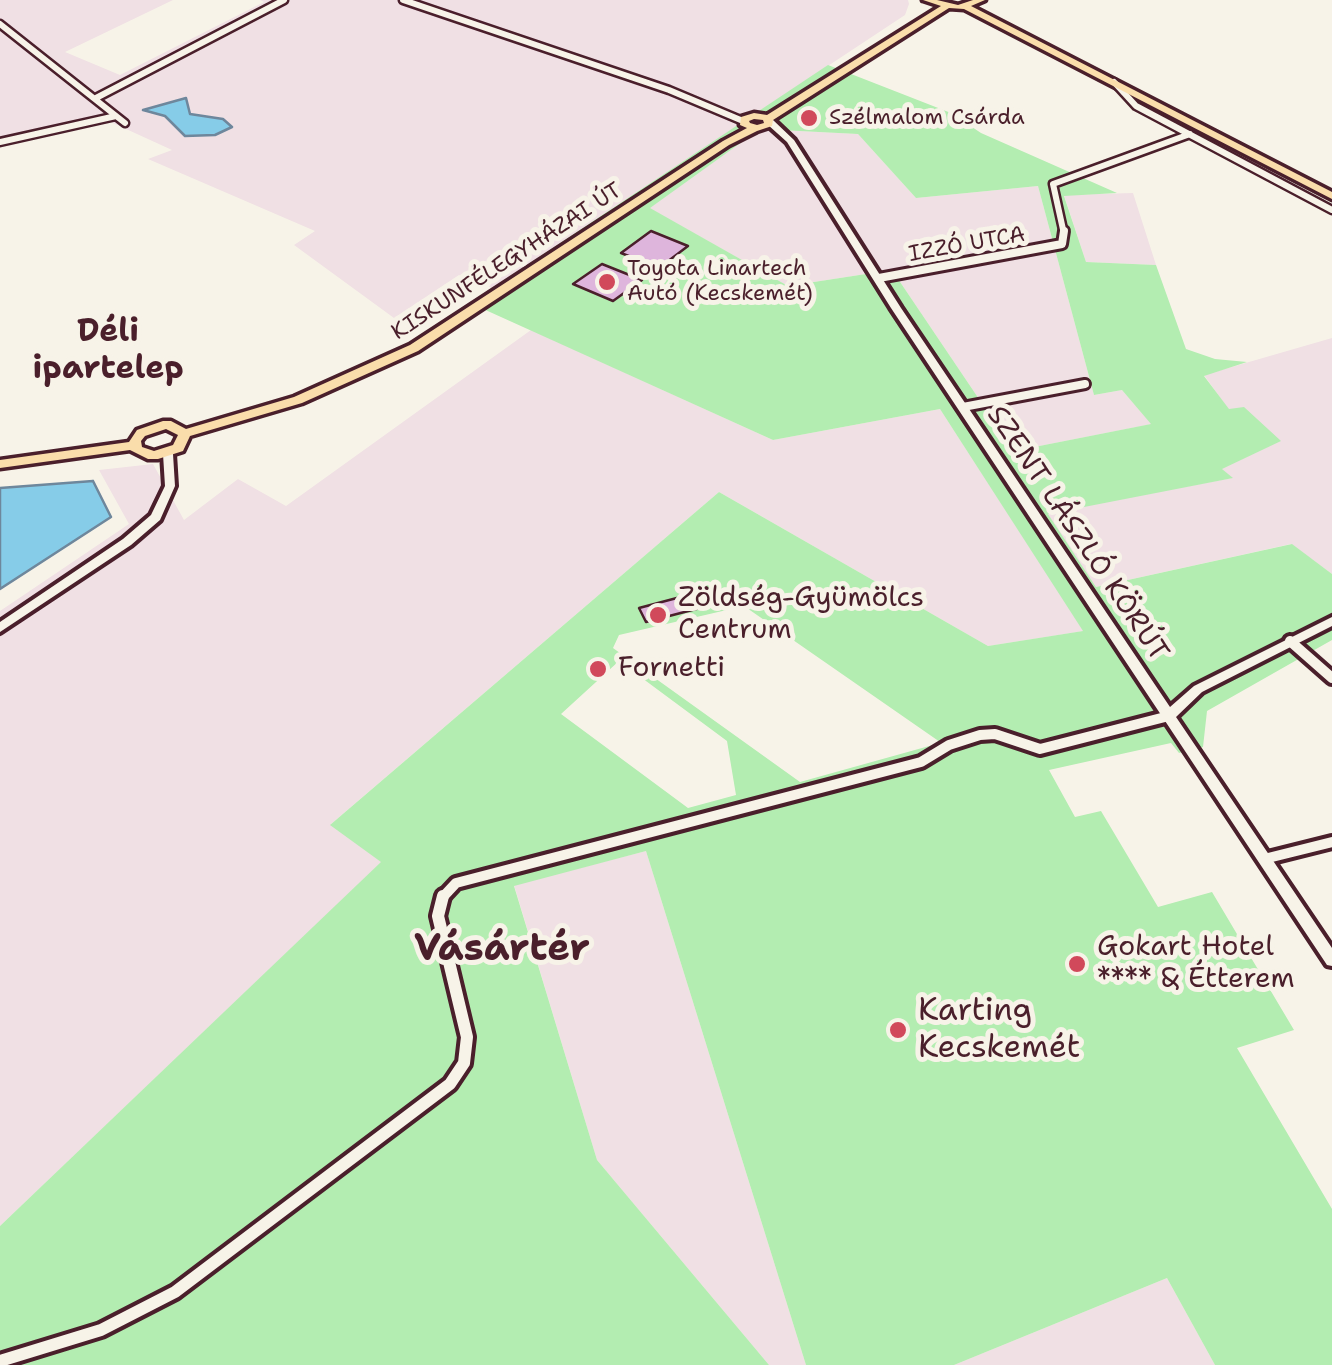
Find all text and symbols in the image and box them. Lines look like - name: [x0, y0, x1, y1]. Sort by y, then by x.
- place label: Szélmalom Csárda: [829, 105, 1025, 131]
- marker: Szélmalom Csárda: [798, 107, 820, 129]
- street label: KISKUNFÉLEGYHÁZAI ÚT: [387, 178, 627, 346]
- street label: IZZÓ UTCA: [907, 222, 1027, 268]
- place label: Toyota Linartech Autó (Kecskemét): [627, 256, 813, 308]
- marker: Toyota Linartech Autó (Kecskemét): [596, 271, 618, 293]
- district label: Déli ipartelep: [32, 314, 184, 389]
- street label: SZENT LÁSZLÓ KÖRÚT: [979, 400, 1175, 668]
- place label: Zöldség-Gyümölcs Centrum: [678, 582, 924, 648]
- marker: Zöldség-Gyümölcs Centrum: [647, 604, 669, 626]
- place label: Fornetti: [618, 652, 725, 686]
- marker: Fornetti: [587, 658, 609, 680]
- district label: Vásártér: [414, 927, 590, 973]
- place label: Gokart Hotel **** & Étterem: [1097, 931, 1295, 997]
- marker: Gokart Hotel **** & Étterem: [1066, 953, 1088, 975]
- place label: Karting Kecskemét: [918, 993, 1081, 1068]
- marker: Karting Kecskemét: [887, 1019, 909, 1041]

